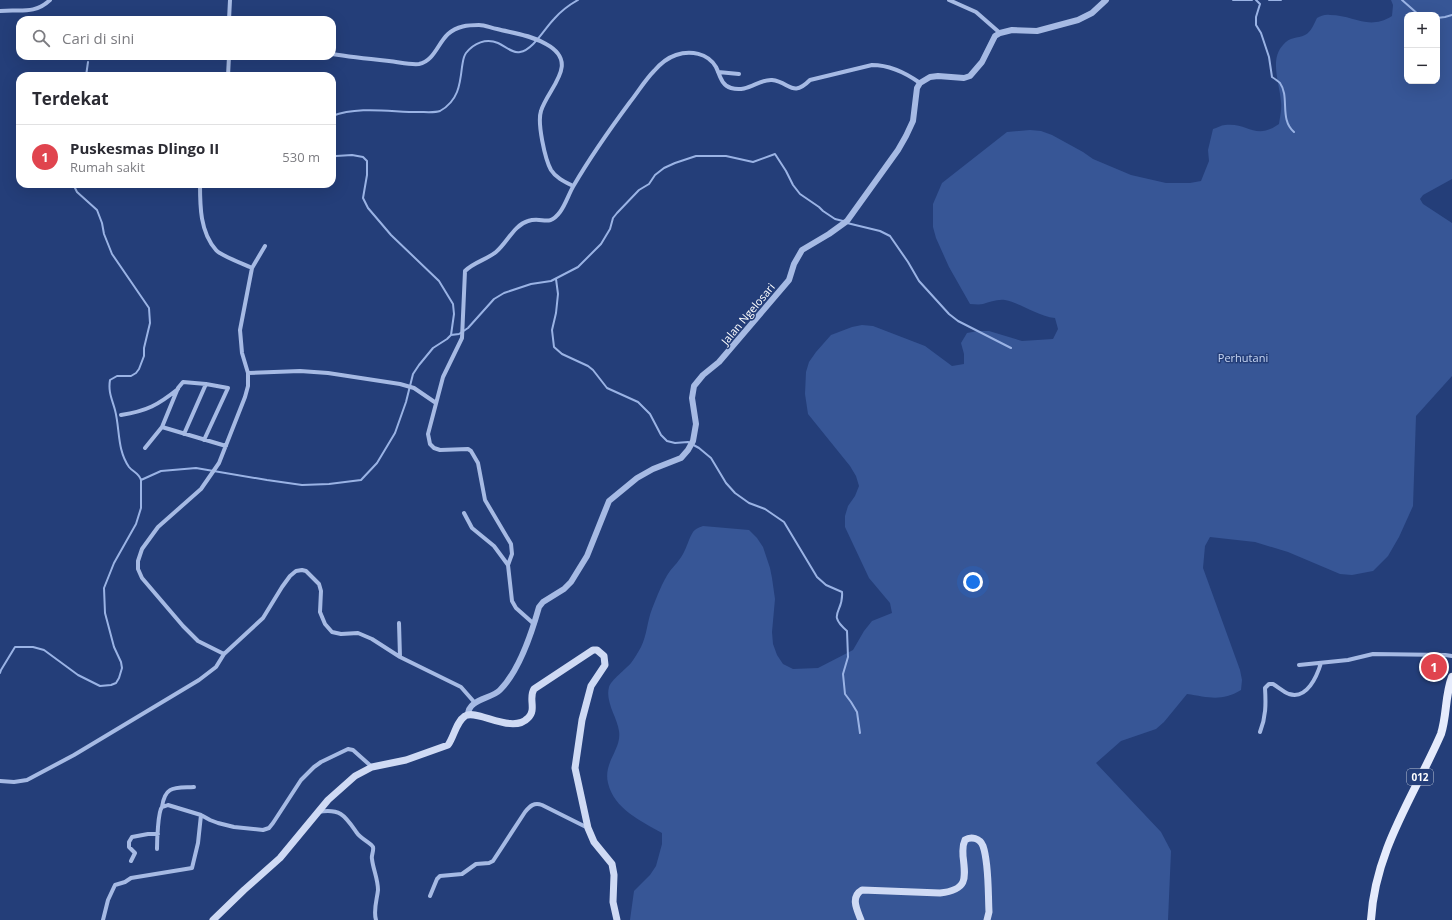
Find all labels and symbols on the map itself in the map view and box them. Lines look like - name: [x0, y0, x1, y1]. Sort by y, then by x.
- street label: Jalan Ngelosari: [717, 280, 778, 348]
- park label: Perhutani: [1218, 350, 1268, 365]
- your location: [963, 572, 983, 592]
- pin: 1: [1421, 652, 1447, 682]
- road number: 012: [1407, 769, 1433, 785]

